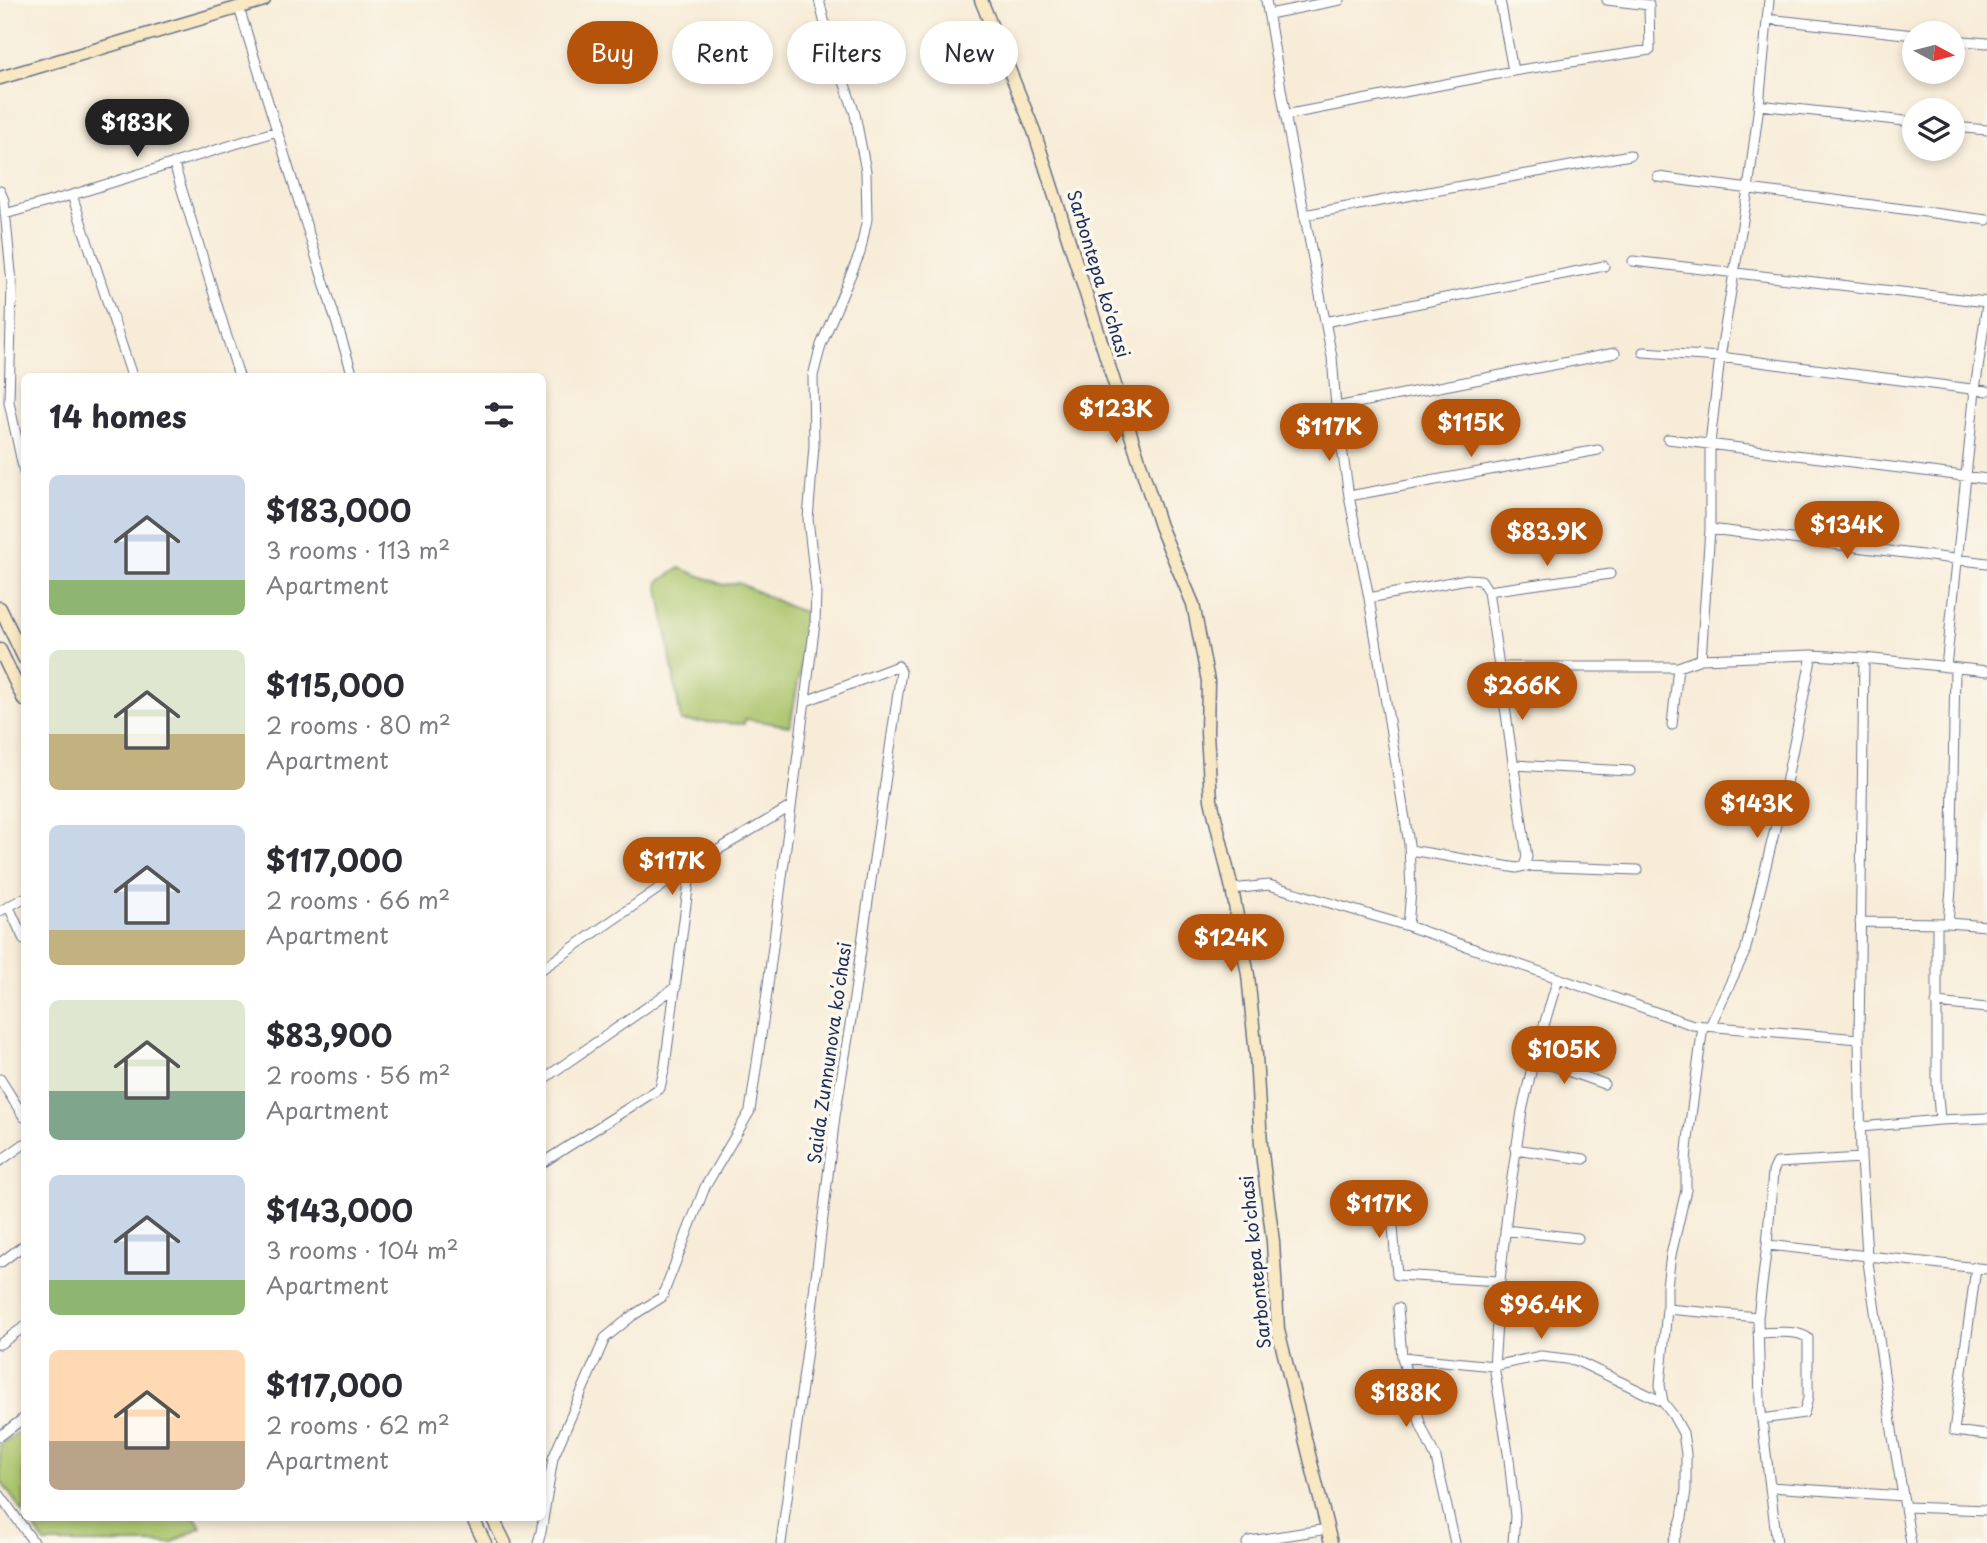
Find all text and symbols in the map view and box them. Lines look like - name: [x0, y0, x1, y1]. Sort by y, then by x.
- chip: Buy: [567, 21, 658, 84]
- chip: Rent: [672, 21, 773, 84]
- chip: Filters: [787, 21, 906, 84]
- chip: New: [920, 21, 1018, 84]
- north arrow: [1902, 21, 1965, 84]
- map controls: [1902, 21, 1965, 161]
- button: layers: [1902, 98, 1965, 161]
- pin: $183K: [88, 100, 186, 159]
- text: $183K: [101, 104, 173, 139]
- street label: Sarbontepa ko'chasi: [1061, 186, 1138, 361]
- pin: $123K: [1067, 386, 1165, 445]
- text: $123K: [1079, 390, 1153, 425]
- text: 14 homes: [49, 393, 187, 438]
- icon: filters: [480, 396, 518, 434]
- pin: $115K: [1422, 400, 1520, 459]
- pin: $117K: [1280, 404, 1378, 463]
- text: $115K: [1437, 404, 1505, 439]
- text: $117K: [1296, 408, 1362, 443]
- text: $183,000: [266, 487, 411, 532]
- pin: $134K: [1798, 502, 1896, 561]
- icon: home: [105, 503, 189, 587]
- text: $134K: [1810, 506, 1884, 541]
- pin: $83.9K: [1490, 508, 1604, 568]
- text: $83.9K: [1507, 513, 1587, 548]
- text: 3 rooms · 113 m²: [266, 532, 450, 567]
- text: Apartment: [266, 567, 389, 602]
- text: $115,000: [266, 662, 405, 707]
- pin: $266K: [1473, 662, 1571, 722]
- text: $266K: [1483, 667, 1561, 702]
- icon: home: [105, 678, 189, 762]
- text: 2 rooms · 80 m²: [266, 707, 451, 742]
- text: Apartment: [266, 742, 389, 777]
- pin: $143K: [1708, 780, 1806, 840]
- text: $143K: [1721, 785, 1793, 820]
- text: $117,000: [266, 837, 403, 882]
- pin: $117K: [623, 838, 721, 897]
- text: $117K: [639, 842, 705, 877]
- icon: home: [105, 853, 189, 937]
- text: 2 rooms · 66 m²: [266, 882, 450, 917]
- pin: $124K: [1182, 914, 1280, 974]
- text: Apartment: [266, 917, 389, 952]
- text: $124K: [1194, 919, 1268, 954]
- street label: Saida Zunnunova koʻchasi: [800, 940, 857, 1165]
- text: $83,900: [266, 1012, 392, 1057]
- pin: $105K: [1515, 1026, 1613, 1086]
- icon: home: [105, 1028, 189, 1112]
- text: $105K: [1527, 1031, 1601, 1066]
- text: 2 rooms · 56 m²: [266, 1057, 451, 1092]
- text: Apartment: [266, 1092, 389, 1127]
- street label: Sarbontepa ko'chasi: [1232, 1174, 1277, 1350]
- pin: $117K: [1330, 1180, 1428, 1240]
- text: $117K: [1346, 1185, 1412, 1220]
- text: $143,000: [266, 1187, 413, 1232]
- icon: home: [105, 1203, 189, 1287]
- text: 3 rooms · 104 m²: [266, 1232, 459, 1267]
- text: Apartment: [266, 1267, 389, 1302]
- pin: $96.4K: [1484, 1282, 1598, 1341]
- text: $96.4K: [1500, 1286, 1582, 1321]
- text: $117,000: [266, 1362, 403, 1407]
- pin: $188K: [1357, 1370, 1455, 1429]
- text: $188K: [1371, 1374, 1441, 1409]
- icon: home: [105, 1378, 189, 1462]
- text: 2 rooms · 62 m²: [266, 1407, 450, 1442]
- text: Apartment: [266, 1442, 389, 1477]

